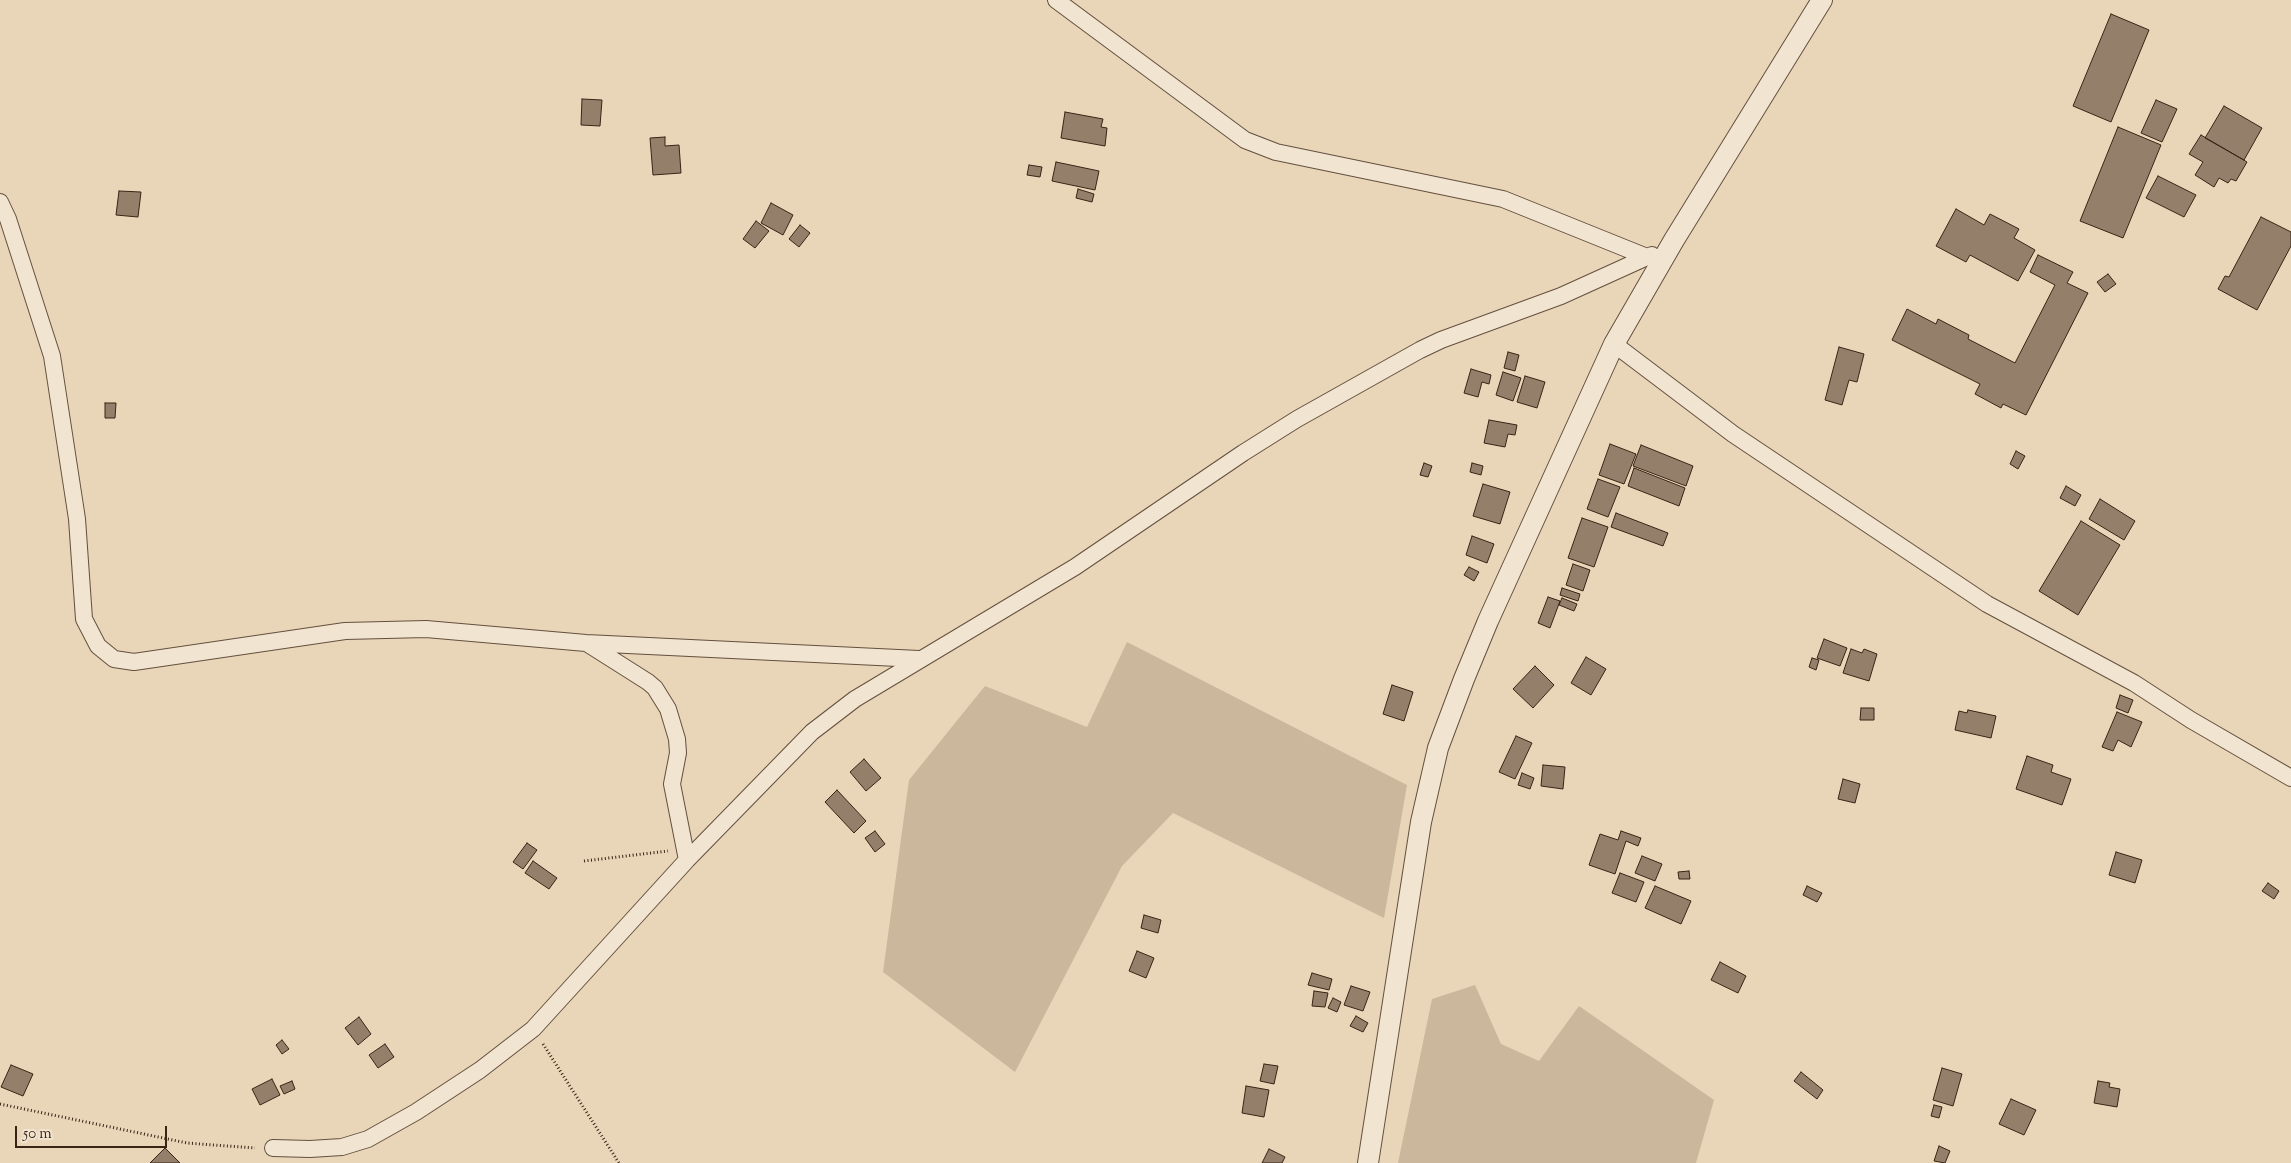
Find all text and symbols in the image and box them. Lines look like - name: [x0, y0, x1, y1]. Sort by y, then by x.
- scale bar: [18, 1116, 170, 1148]
- text: 50 m: [23, 1124, 52, 1145]

